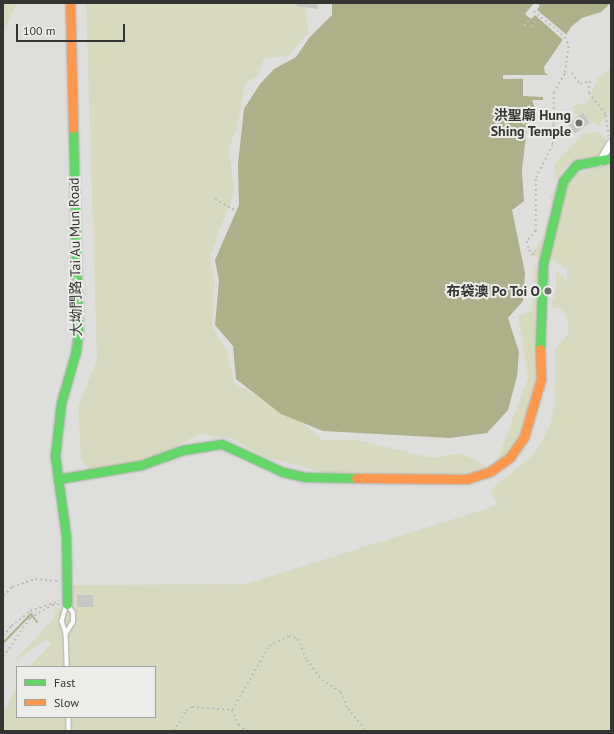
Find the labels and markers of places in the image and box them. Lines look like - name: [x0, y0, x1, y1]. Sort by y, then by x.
- place label: 洪聖廟 Hung Shing Temple: [490, 107, 571, 140]
- marker: 洪聖廟 Hung Shing Temple: [574, 118, 584, 128]
- place label: 布袋澳 Po Toi O: [446, 283, 540, 299]
- marker: 布袋澳 Po Toi O: [543, 286, 553, 296]

